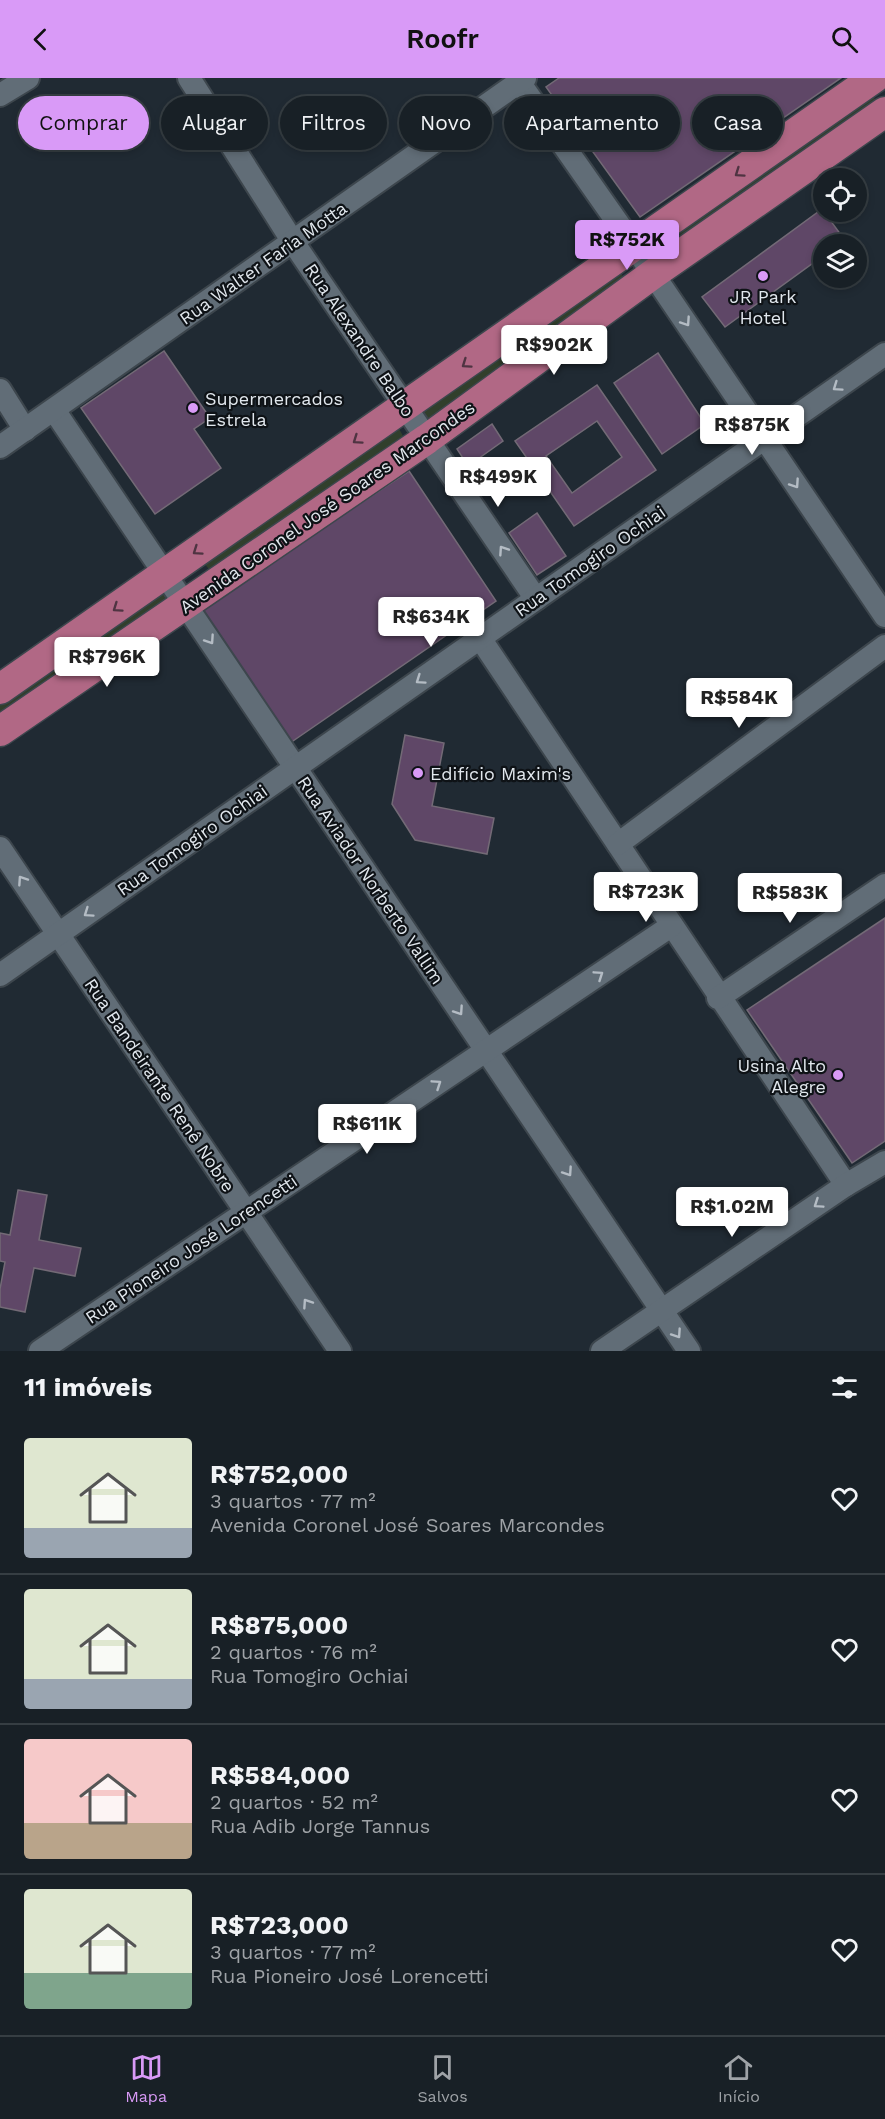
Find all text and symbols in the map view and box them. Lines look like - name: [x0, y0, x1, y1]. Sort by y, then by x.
- icon: back: [24, 23, 57, 56]
- text: Roofr: [406, 23, 479, 55]
- icon: search: [828, 23, 861, 56]
- chip: Comprar: [18, 96, 149, 150]
- chip: Alugar: [161, 96, 268, 150]
- chip: Filtros: [280, 96, 387, 150]
- chip: Novo: [399, 96, 492, 150]
- chip: Apartamento: [504, 96, 680, 150]
- chip: Casa: [692, 96, 783, 150]
- one-way arrow: [734, 166, 745, 177]
- map controls: [813, 168, 867, 288]
- button: locate: [813, 168, 867, 222]
- street label: Rua Walter Faria Motta: [175, 197, 351, 329]
- pin: R$752K: [578, 220, 676, 271]
- text: R$752K: [589, 227, 665, 251]
- button: layers: [813, 234, 867, 288]
- street label: Rua Alexandre Balbo: [301, 259, 419, 421]
- marker: JR Park Hotel: [756, 269, 770, 283]
- place label: JR Park Hotel: [729, 286, 797, 328]
- one-way arrow: [679, 316, 690, 327]
- pin: R$902K: [505, 325, 603, 376]
- text: R$902K: [515, 332, 593, 356]
- one-way arrow: [462, 357, 473, 368]
- one-way arrow: [833, 380, 844, 391]
- place label: Supermercados Estrela: [205, 388, 343, 430]
- street label: Avenida Coronel José Soares Marcondes: [175, 396, 479, 618]
- marker: Supermercados Estrela: [186, 401, 200, 415]
- pin: R$875K: [703, 405, 801, 456]
- text: R$875K: [714, 412, 790, 436]
- one-way arrow: [352, 433, 363, 444]
- pin: R$499K: [449, 457, 547, 508]
- text: R$499K: [459, 464, 537, 488]
- one-way arrow: [788, 477, 799, 488]
- street label: Rua Tomogiro Ochiai: [511, 501, 669, 621]
- one-way arrow: [193, 544, 204, 555]
- one-way arrow: [499, 546, 510, 557]
- pin: R$634K: [382, 597, 480, 648]
- one-way arrow: [112, 601, 123, 612]
- text: R$634K: [392, 604, 470, 628]
- one-way arrow: [203, 633, 214, 644]
- pin: R$796K: [58, 637, 156, 688]
- text: R$796K: [68, 644, 146, 668]
- one-way arrow: [415, 673, 426, 684]
- pin: R$584K: [690, 678, 788, 729]
- text: R$584K: [700, 685, 778, 709]
- place label: Edifício Maxim's: [430, 763, 571, 784]
- marker: Edifício Maxim's: [411, 766, 425, 780]
- street label: Rua Aviador Norberto Vallim: [293, 772, 449, 988]
- street label: Rua Tomogiro Ochiai: [113, 780, 271, 900]
- pin: R$723K: [597, 872, 695, 923]
- pin: R$583K: [741, 873, 839, 924]
- one-way arrow: [18, 875, 29, 886]
- text: R$723K: [608, 879, 684, 903]
- text: R$583K: [752, 880, 828, 904]
- one-way arrow: [84, 906, 95, 917]
- one-way arrow: [592, 971, 603, 982]
- street label: Rua Bandeirante Renê Nobre: [81, 974, 239, 1196]
- one-way arrow: [452, 1004, 463, 1015]
- place label: Usina Alto Alegre: [737, 1055, 826, 1097]
- marker: Usina Alto Alegre: [831, 1068, 845, 1082]
- one-way arrow: [430, 1080, 441, 1091]
- pin: R$611K: [318, 1104, 416, 1155]
- text: R$611K: [332, 1111, 402, 1135]
- one-way arrow: [561, 1166, 572, 1177]
- street label: Rua Pioneiro José Lorencetti: [81, 1170, 301, 1328]
- pin: R$1.02M: [677, 1187, 787, 1238]
- text: R$1.02M: [690, 1194, 774, 1218]
- one-way arrow: [813, 1197, 824, 1208]
- one-way arrow: [303, 1298, 314, 1309]
- one-way arrow: [670, 1327, 681, 1338]
- icon: filters: [828, 1371, 861, 1404]
- text: 11 imóveis: [24, 1372, 152, 1402]
- text: R$752,000: [210, 1459, 348, 1489]
- icon: home: [72, 1462, 144, 1534]
- icon: heart: [828, 1482, 861, 1515]
- text: 3 quartos · 77 m²: [210, 1489, 376, 1513]
- text: Avenida Coronel José Soares Marcondes: [210, 1513, 605, 1537]
- text: R$875,000: [210, 1610, 348, 1640]
- icon: home: [72, 1613, 144, 1685]
- icon: heart: [828, 1633, 861, 1666]
- text: 2 quartos · 76 m²: [210, 1640, 377, 1664]
- text: Rua Tomogiro Ochiai: [210, 1664, 409, 1688]
- text: R$584,000: [210, 1760, 350, 1790]
- icon: home: [72, 1763, 144, 1835]
- icon: heart: [828, 1783, 861, 1816]
- text: 2 quartos · 52 m²: [210, 1790, 378, 1814]
- text: Rua Adib Jorge Tannus: [210, 1814, 430, 1838]
- text: R$723,000: [210, 1910, 349, 1940]
- icon: home: [72, 1913, 144, 1985]
- icon: heart: [828, 1933, 861, 1966]
- text: 3 quartos · 77 m²: [210, 1940, 376, 1964]
- text: Rua Pioneiro José Lorencetti: [210, 1964, 489, 1988]
- tab: Mapa: [125, 2051, 167, 2106]
- tab: Salvos: [417, 2051, 468, 2106]
- tab: Início: [718, 2051, 760, 2106]

